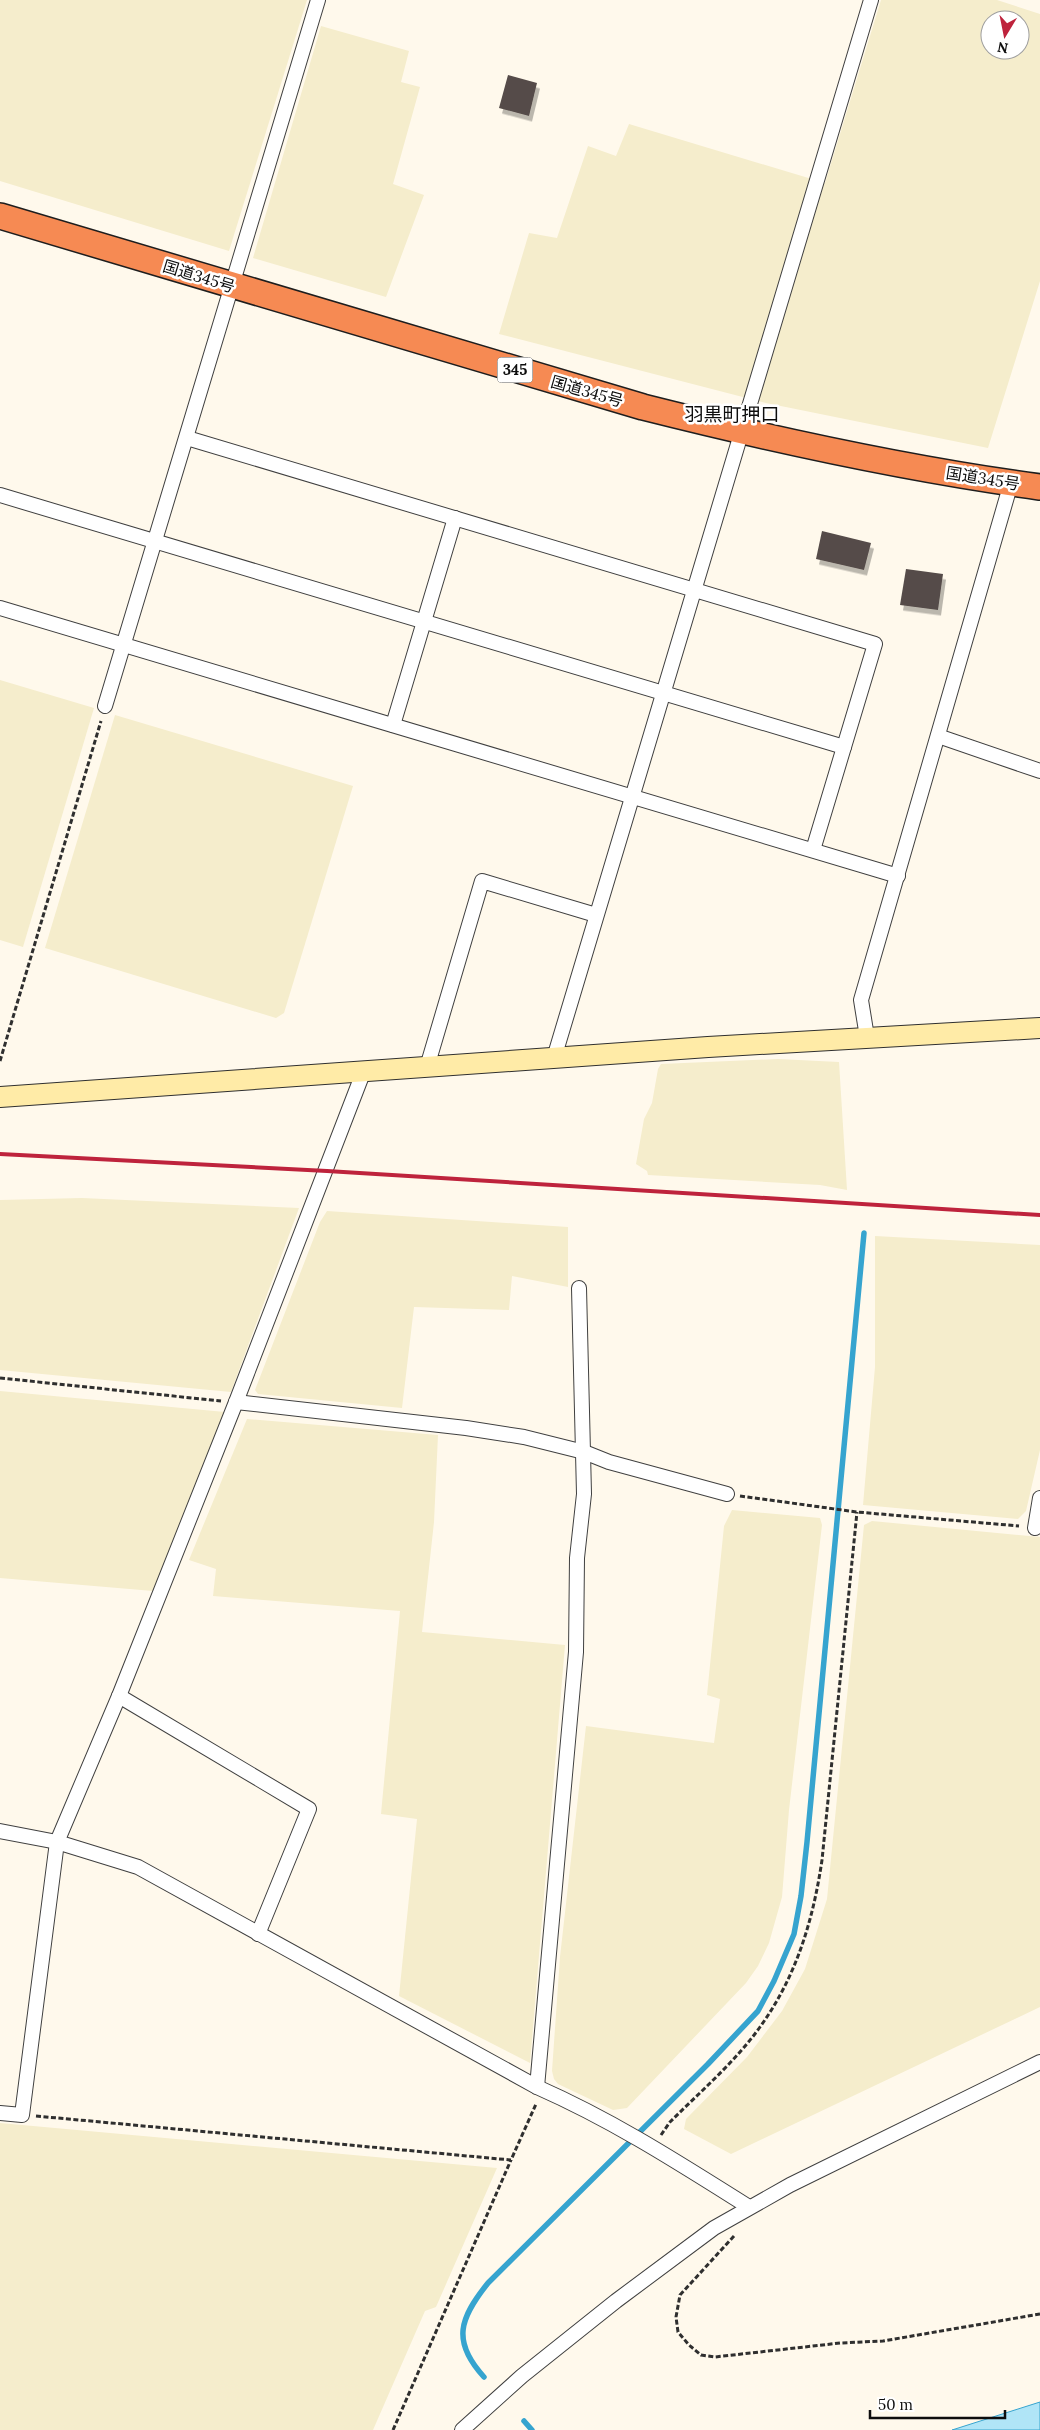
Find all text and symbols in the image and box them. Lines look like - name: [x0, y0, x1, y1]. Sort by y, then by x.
- north arrow: [980, 10, 1030, 60]
- text: N: [996, 38, 1010, 58]
- street label: 国道345号: [161, 256, 237, 296]
- road number: 345: [498, 358, 532, 382]
- street label: 国道345号: [549, 371, 625, 411]
- district label: 羽黒町押口: [684, 402, 780, 426]
- street label: 国道345号: [945, 462, 1021, 494]
- scale bar: [870, 2388, 1005, 2420]
- text: 50 m: [878, 2395, 913, 2414]

